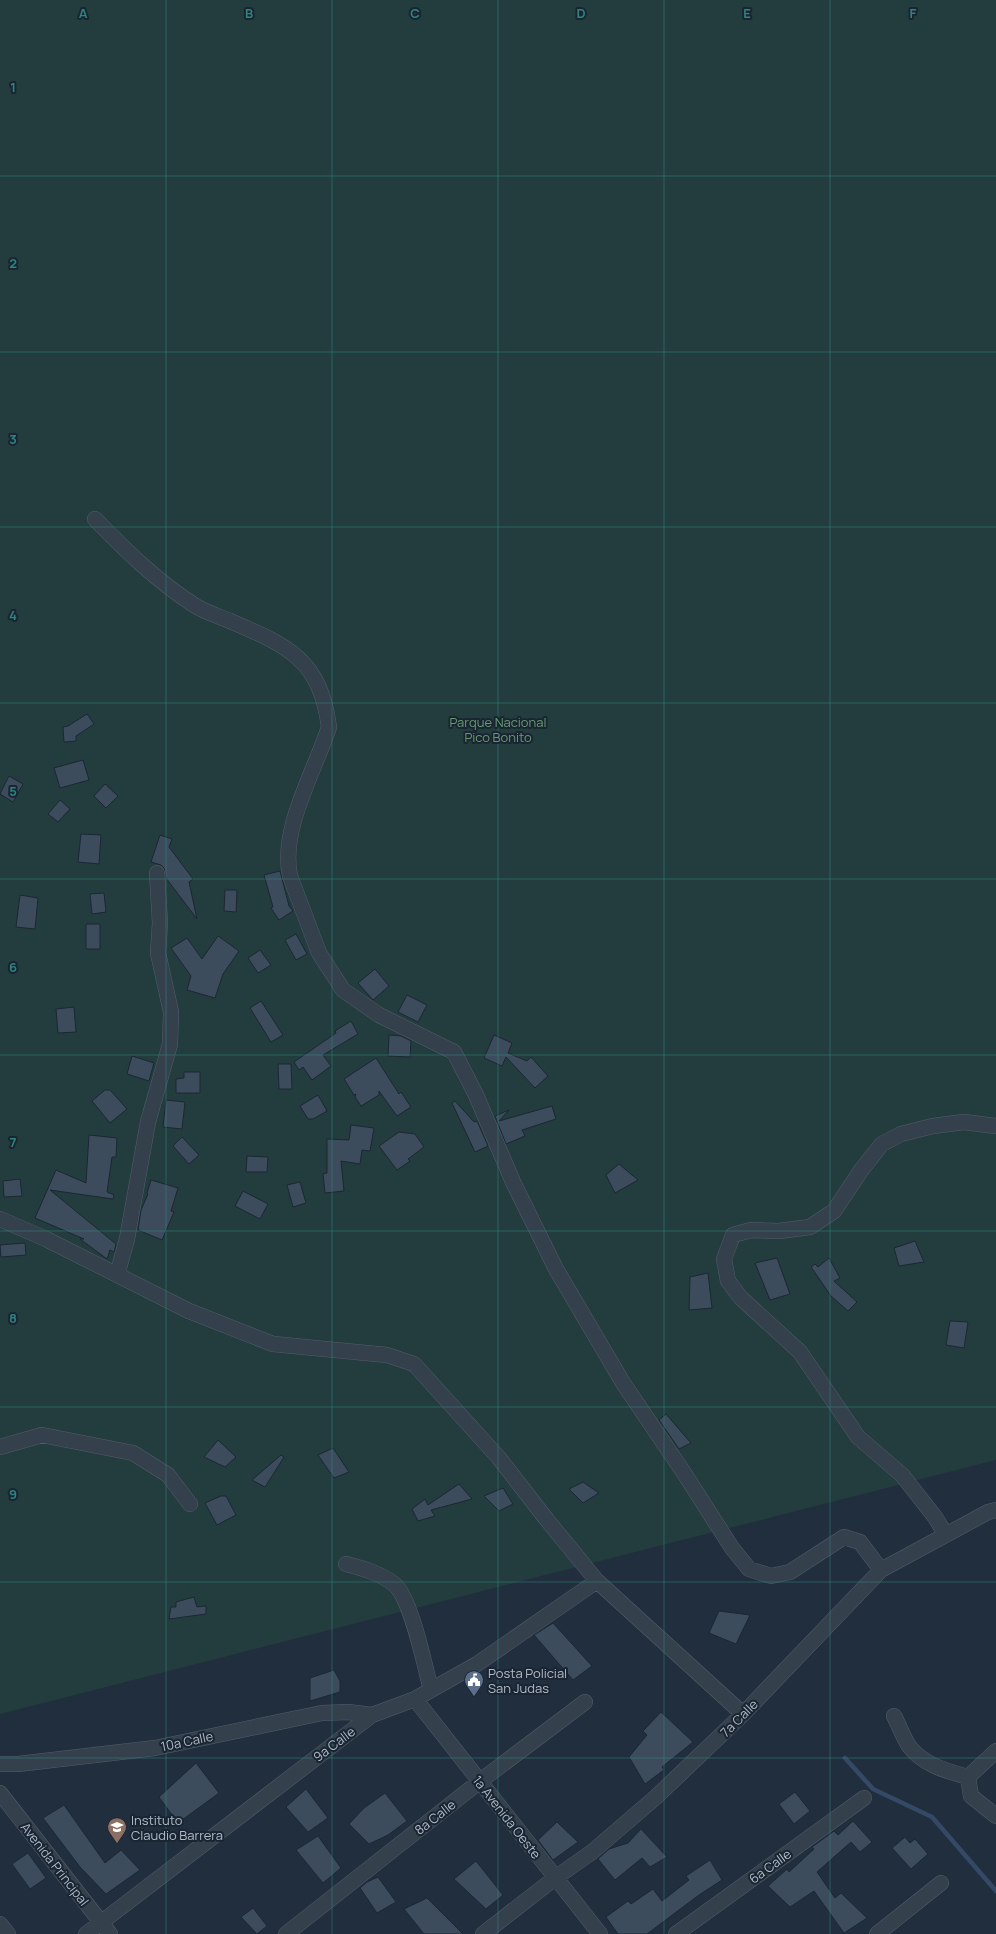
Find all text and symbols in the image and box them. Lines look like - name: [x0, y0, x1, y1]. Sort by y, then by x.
- text: A: [79, 4, 88, 22]
- text: B: [245, 4, 253, 22]
- text: C: [410, 4, 420, 22]
- text: D: [576, 4, 586, 22]
- text: E: [743, 4, 751, 22]
- text: F: [910, 4, 917, 22]
- text: 1: [10, 78, 16, 96]
- text: 2: [9, 254, 17, 272]
- text: 3: [9, 430, 17, 448]
- text: 4: [9, 606, 17, 624]
- park label: Parque Nacional Pico Bonito: [450, 713, 546, 746]
- text: 5: [9, 782, 17, 800]
- text: 6: [9, 958, 17, 976]
- text: 7: [10, 1133, 17, 1151]
- text: 8: [9, 1309, 17, 1327]
- text: 9: [9, 1485, 17, 1503]
- place label: Posta Policial San Judas: [488, 1664, 567, 1697]
- public building icon: Posta Policial San Judas: [463, 1669, 485, 1697]
- street label: 7a Calle: [716, 1695, 762, 1741]
- street label: 9a Calle: [309, 1722, 359, 1766]
- street label: 10a Calle: [159, 1727, 215, 1755]
- street label: 1a Avenida Oeste: [469, 1772, 545, 1863]
- street label: 8a Calle: [411, 1795, 460, 1839]
- place label: Instituto Claudio Barrera: [131, 1811, 223, 1844]
- school or university icon: Instituto Claudio Barrera: [106, 1816, 128, 1844]
- street label: Avenida Principal: [17, 1819, 93, 1909]
- street label: 6a Calle: [745, 1844, 795, 1887]

